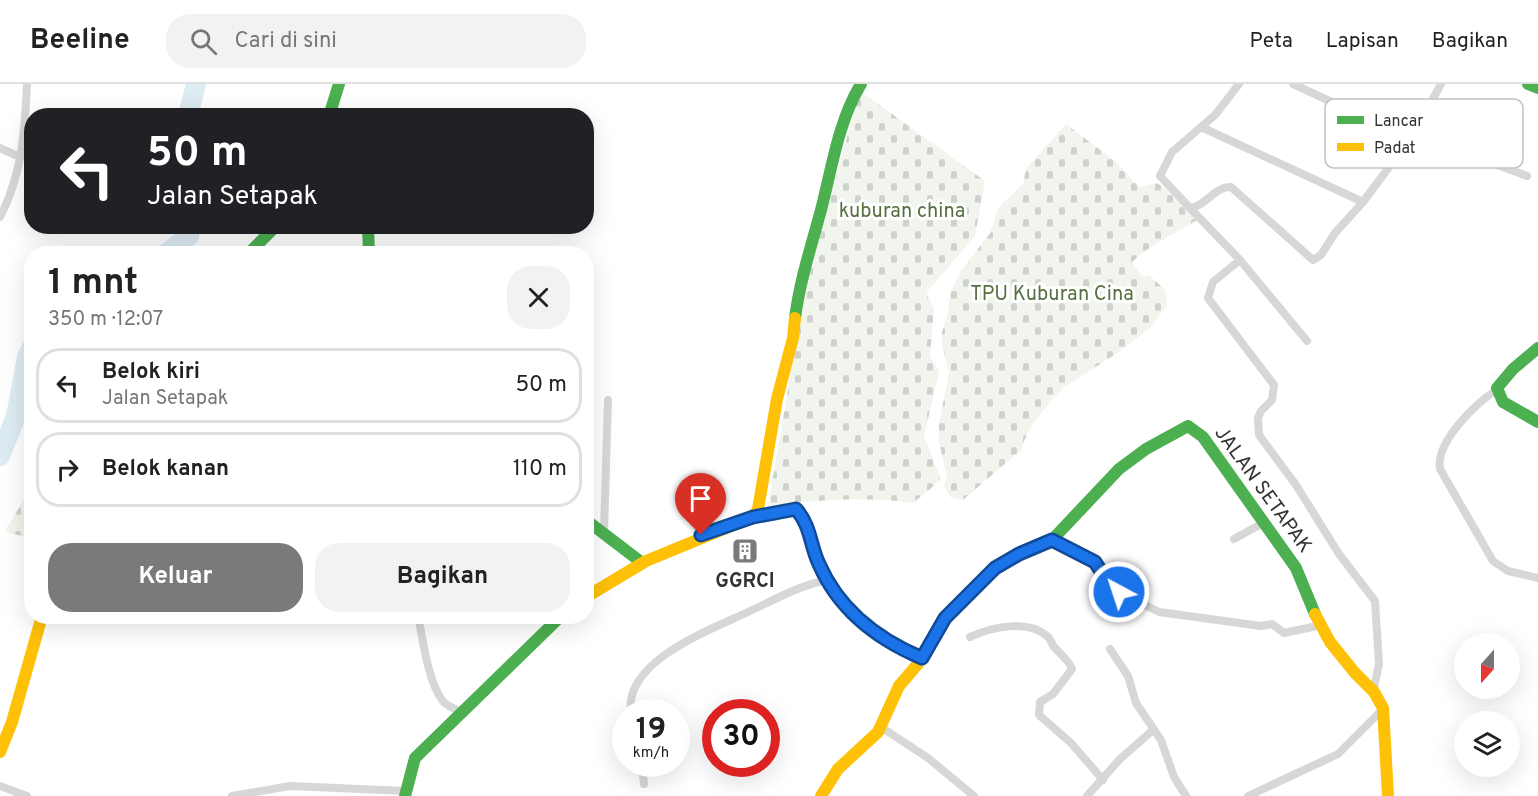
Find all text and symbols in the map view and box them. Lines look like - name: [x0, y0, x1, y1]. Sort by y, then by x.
- search box: [166, 14, 586, 68]
- text: Beeline: [30, 23, 130, 59]
- icon: search: [187, 25, 220, 58]
- text: Cari di sini: [235, 28, 337, 55]
- text: Peta: [1250, 28, 1293, 55]
- text: Lapisan: [1326, 28, 1399, 55]
- text: Bagikan: [1432, 28, 1508, 55]
- legend: [1325, 99, 1523, 168]
- text: Lancar: [1374, 112, 1424, 132]
- text: 50 m: [147, 128, 248, 181]
- icon: left: [48, 132, 126, 210]
- text: Padat: [1374, 139, 1416, 159]
- text: Jalan Setapak: [147, 180, 318, 214]
- park label: kuburan china: [839, 199, 965, 225]
- text: 1 mnt: [48, 261, 138, 307]
- button: close: [507, 266, 570, 329]
- park label: TPU Kuburan Cina: [970, 282, 1134, 308]
- text: 350 m · 12:07: [48, 307, 163, 333]
- text: Belok kiri: [102, 359, 200, 386]
- icon: left: [51, 369, 84, 402]
- text: 50 m: [515, 372, 567, 399]
- text: Jalan Setapak: [102, 386, 228, 412]
- street label: JALAN SETAPAK: [1208, 422, 1317, 559]
- icon: right: [51, 453, 84, 486]
- text: Belok kanan: [102, 456, 229, 483]
- text: 110 m: [513, 456, 567, 483]
- pin: [675, 473, 726, 535]
- icon: arrive: [684, 482, 717, 515]
- building icon: GGRCI: [730, 536, 760, 566]
- button: Keluar: [48, 543, 303, 612]
- button: Bagikan: [315, 543, 570, 612]
- position arrow: [1087, 560, 1151, 624]
- place label: GGRCI: [715, 569, 775, 595]
- north arrow: [1454, 633, 1520, 699]
- map controls: [1454, 633, 1520, 777]
- speed limit sign: 30: [702, 699, 780, 777]
- button: layers: [1454, 711, 1520, 777]
- text: 19: [636, 712, 666, 749]
- text: km/h: [633, 744, 669, 763]

